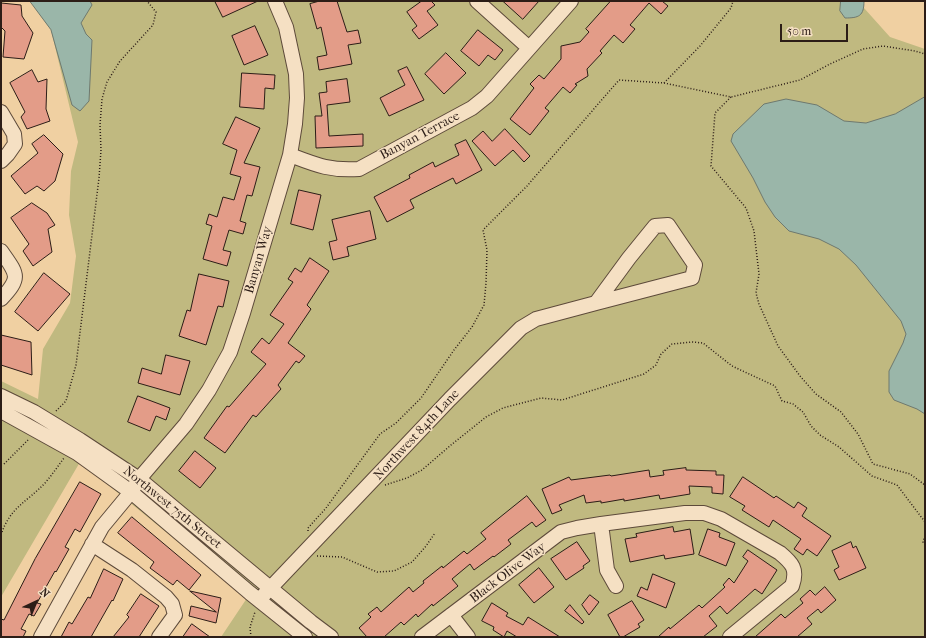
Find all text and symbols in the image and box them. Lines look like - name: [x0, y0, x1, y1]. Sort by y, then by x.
- scale bar: [782, 16, 850, 42]
- text: 50 m: [787, 24, 811, 38]
- street label: Banyan Terrace: [377, 108, 463, 164]
- street label: Banyan Way: [242, 225, 276, 295]
- street label: Northwest 84th Lane: [371, 386, 463, 484]
- street label: Northwest 75th Street: [120, 463, 224, 553]
- street label: Black Olive Way: [467, 539, 549, 607]
- north arrow: [16, 582, 56, 622]
- text: N: [37, 585, 52, 601]

